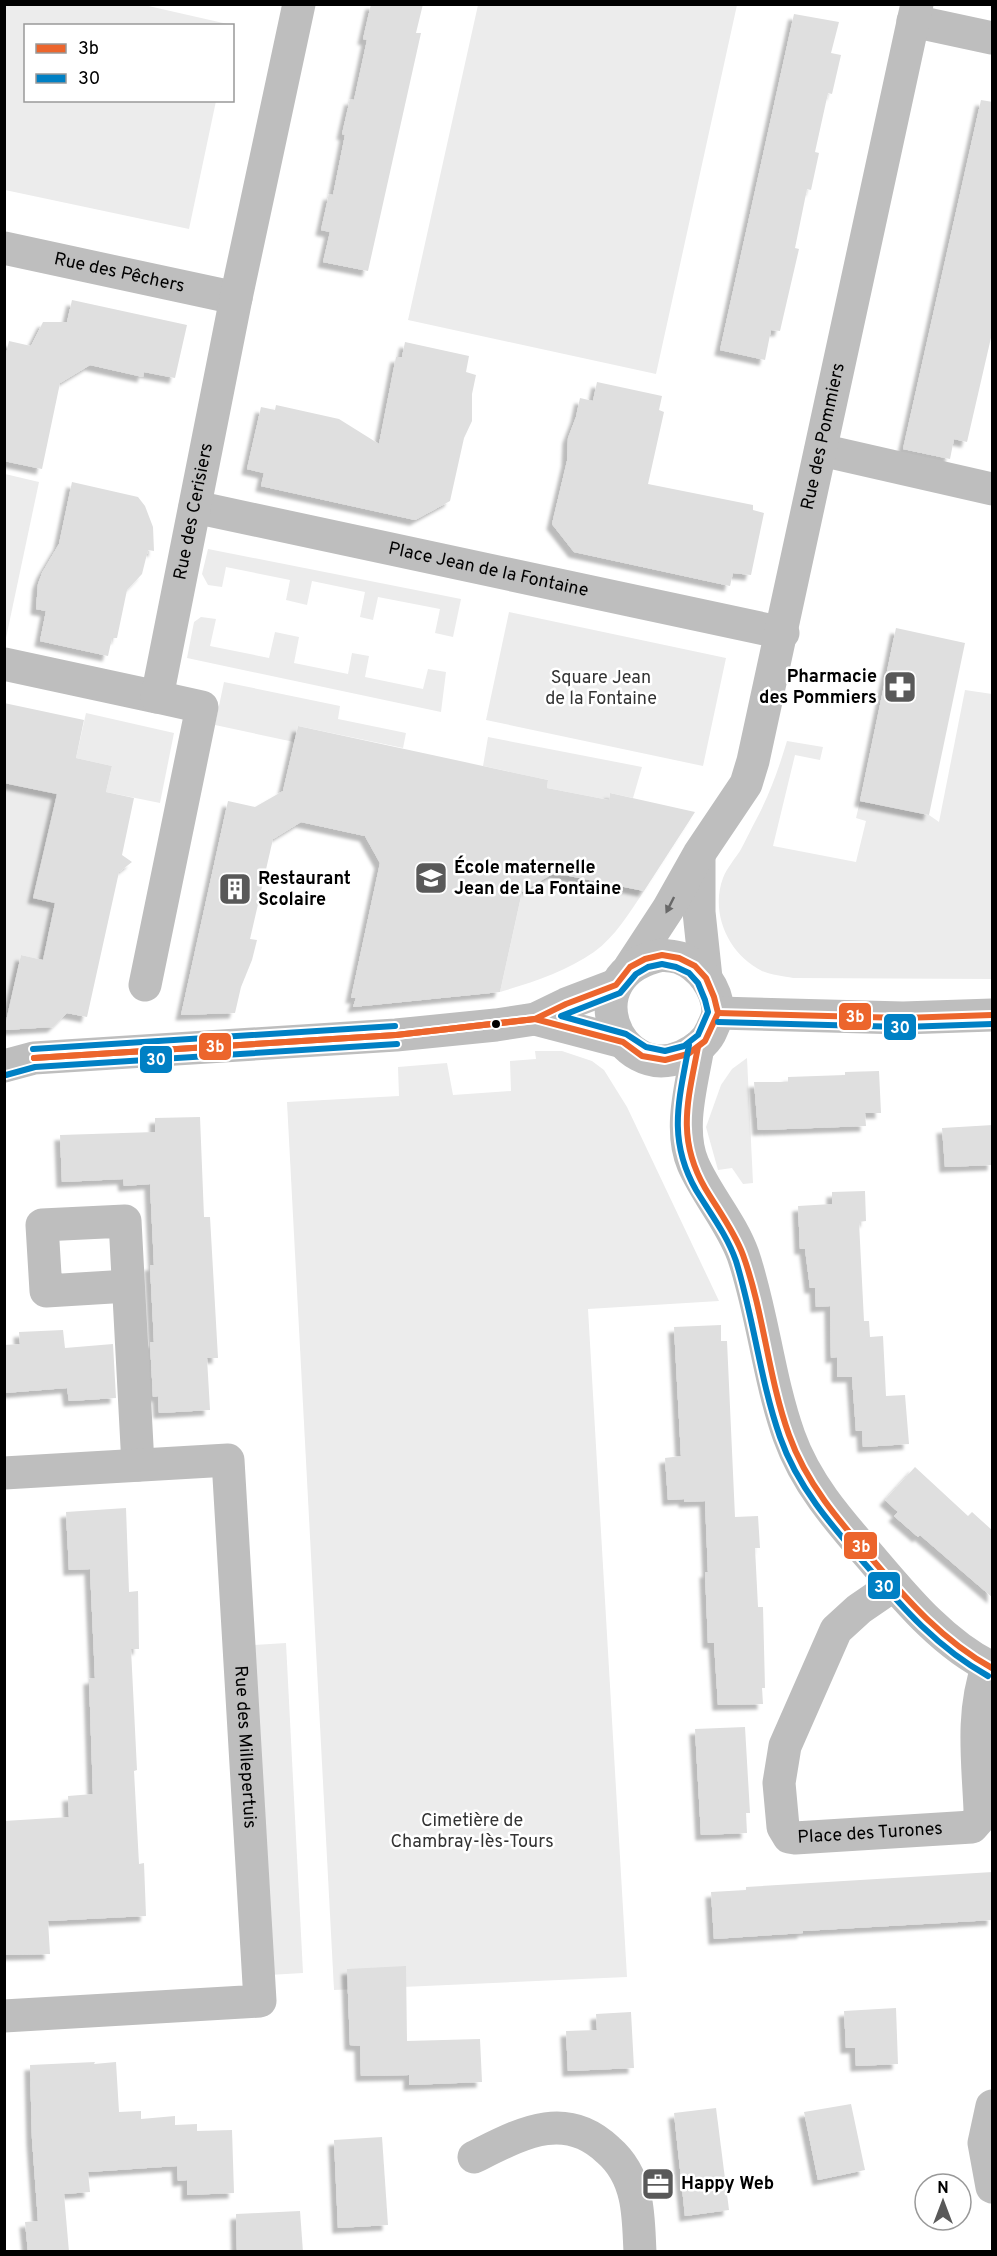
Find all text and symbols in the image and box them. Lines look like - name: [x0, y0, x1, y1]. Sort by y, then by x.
- legend: [24, 24, 234, 102]
- text: 3b: [78, 38, 99, 61]
- text: 30: [78, 68, 100, 91]
- street label: Rue des Pêchers: [52, 248, 187, 298]
- street label: Rue des Pommiers: [796, 361, 850, 512]
- street label: Rue des Cerisiers: [169, 441, 219, 582]
- street label: Place Jean de la Fontaine: [386, 537, 591, 602]
- place label: Pharmacie des Pommiers: [759, 666, 877, 710]
- park label: Square Jean de la Fontaine: [545, 667, 657, 711]
- pharmacy icon: Pharmacie des Pommiers: [882, 669, 918, 705]
- place label: École maternelle Jean de La Fontaine: [454, 855, 621, 901]
- school or university icon: École maternelle Jean de La Fontaine: [413, 860, 449, 896]
- place label: Restaurant Scolaire: [258, 868, 351, 912]
- building icon: Restaurant Scolaire: [217, 871, 253, 907]
- one-way arrow: [665, 896, 675, 913]
- line badge: 3b: [838, 1002, 872, 1031]
- text: 3b: [846, 1008, 864, 1028]
- line badge: 30: [883, 1013, 917, 1041]
- unlabelled marker: [490, 1018, 502, 1030]
- text: 30: [890, 1019, 910, 1039]
- line badge: 3b: [198, 1032, 232, 1061]
- text: 3b: [206, 1038, 224, 1058]
- line badge: 30: [139, 1045, 173, 1074]
- text: 30: [146, 1051, 166, 1071]
- line badge: 3b: [843, 1531, 878, 1560]
- text: 3b: [852, 1538, 870, 1558]
- line badge: 30: [867, 1571, 901, 1600]
- text: 30: [874, 1578, 894, 1598]
- street label: Rue des Millepertuis: [229, 1665, 261, 1829]
- park label: Cimetière de Chambray-lès-Tours: [390, 1810, 554, 1854]
- street label: Place des Turones: [797, 1817, 943, 1849]
- office icon: Happy Web: [640, 2166, 676, 2202]
- north arrow: [913, 2172, 973, 2232]
- place label: Happy Web: [681, 2173, 774, 2196]
- text: N: [937, 2179, 949, 2199]

